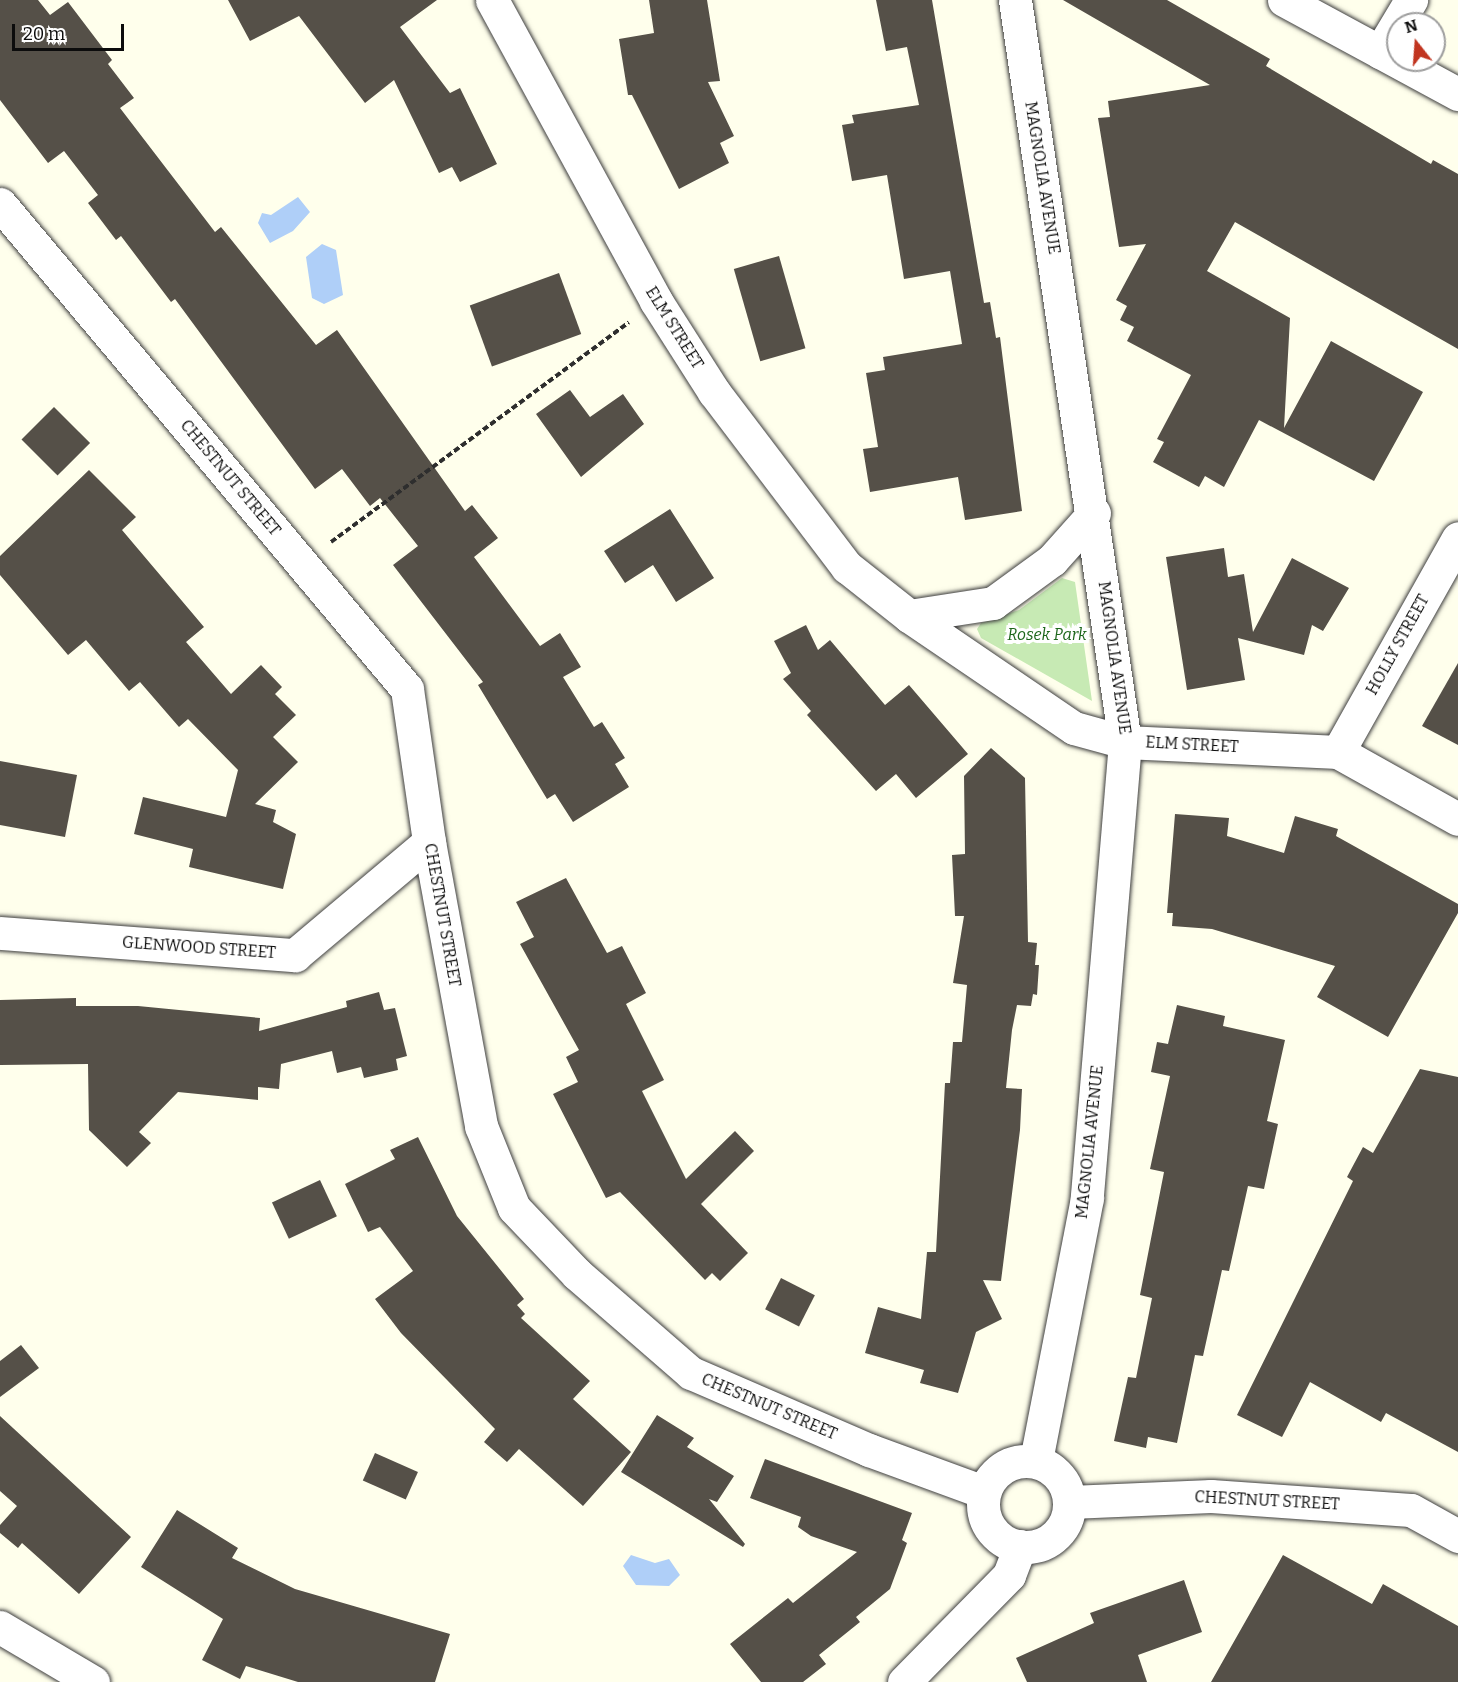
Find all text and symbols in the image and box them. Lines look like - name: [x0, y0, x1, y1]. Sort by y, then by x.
- scale bar: [15, 12, 128, 50]
- north arrow: [1386, 12, 1446, 72]
- text: N: [1402, 15, 1420, 37]
- text: 20 m: [23, 23, 65, 45]
- street label: MAGNOLIA AVENUE: [1020, 100, 1064, 256]
- street label: ELM STREET: [641, 283, 707, 373]
- street label: CHESTNUT STREET: [176, 416, 284, 540]
- street label: MAGNOLIA AVENUE: [1094, 580, 1134, 736]
- street label: HOLLY STREET: [1363, 592, 1433, 698]
- park label: Rosek Park: [1007, 625, 1087, 645]
- street label: ELM STREET: [1145, 733, 1239, 757]
- street label: CHESTNUT STREET: [420, 842, 464, 988]
- street label: GLENWOOD STREET: [121, 933, 277, 963]
- street label: MAGNOLIA AVENUE: [1072, 1064, 1108, 1220]
- street label: CHESTNUT STREET: [698, 1370, 840, 1444]
- street label: CHESTNUT STREET: [1194, 1488, 1340, 1514]

